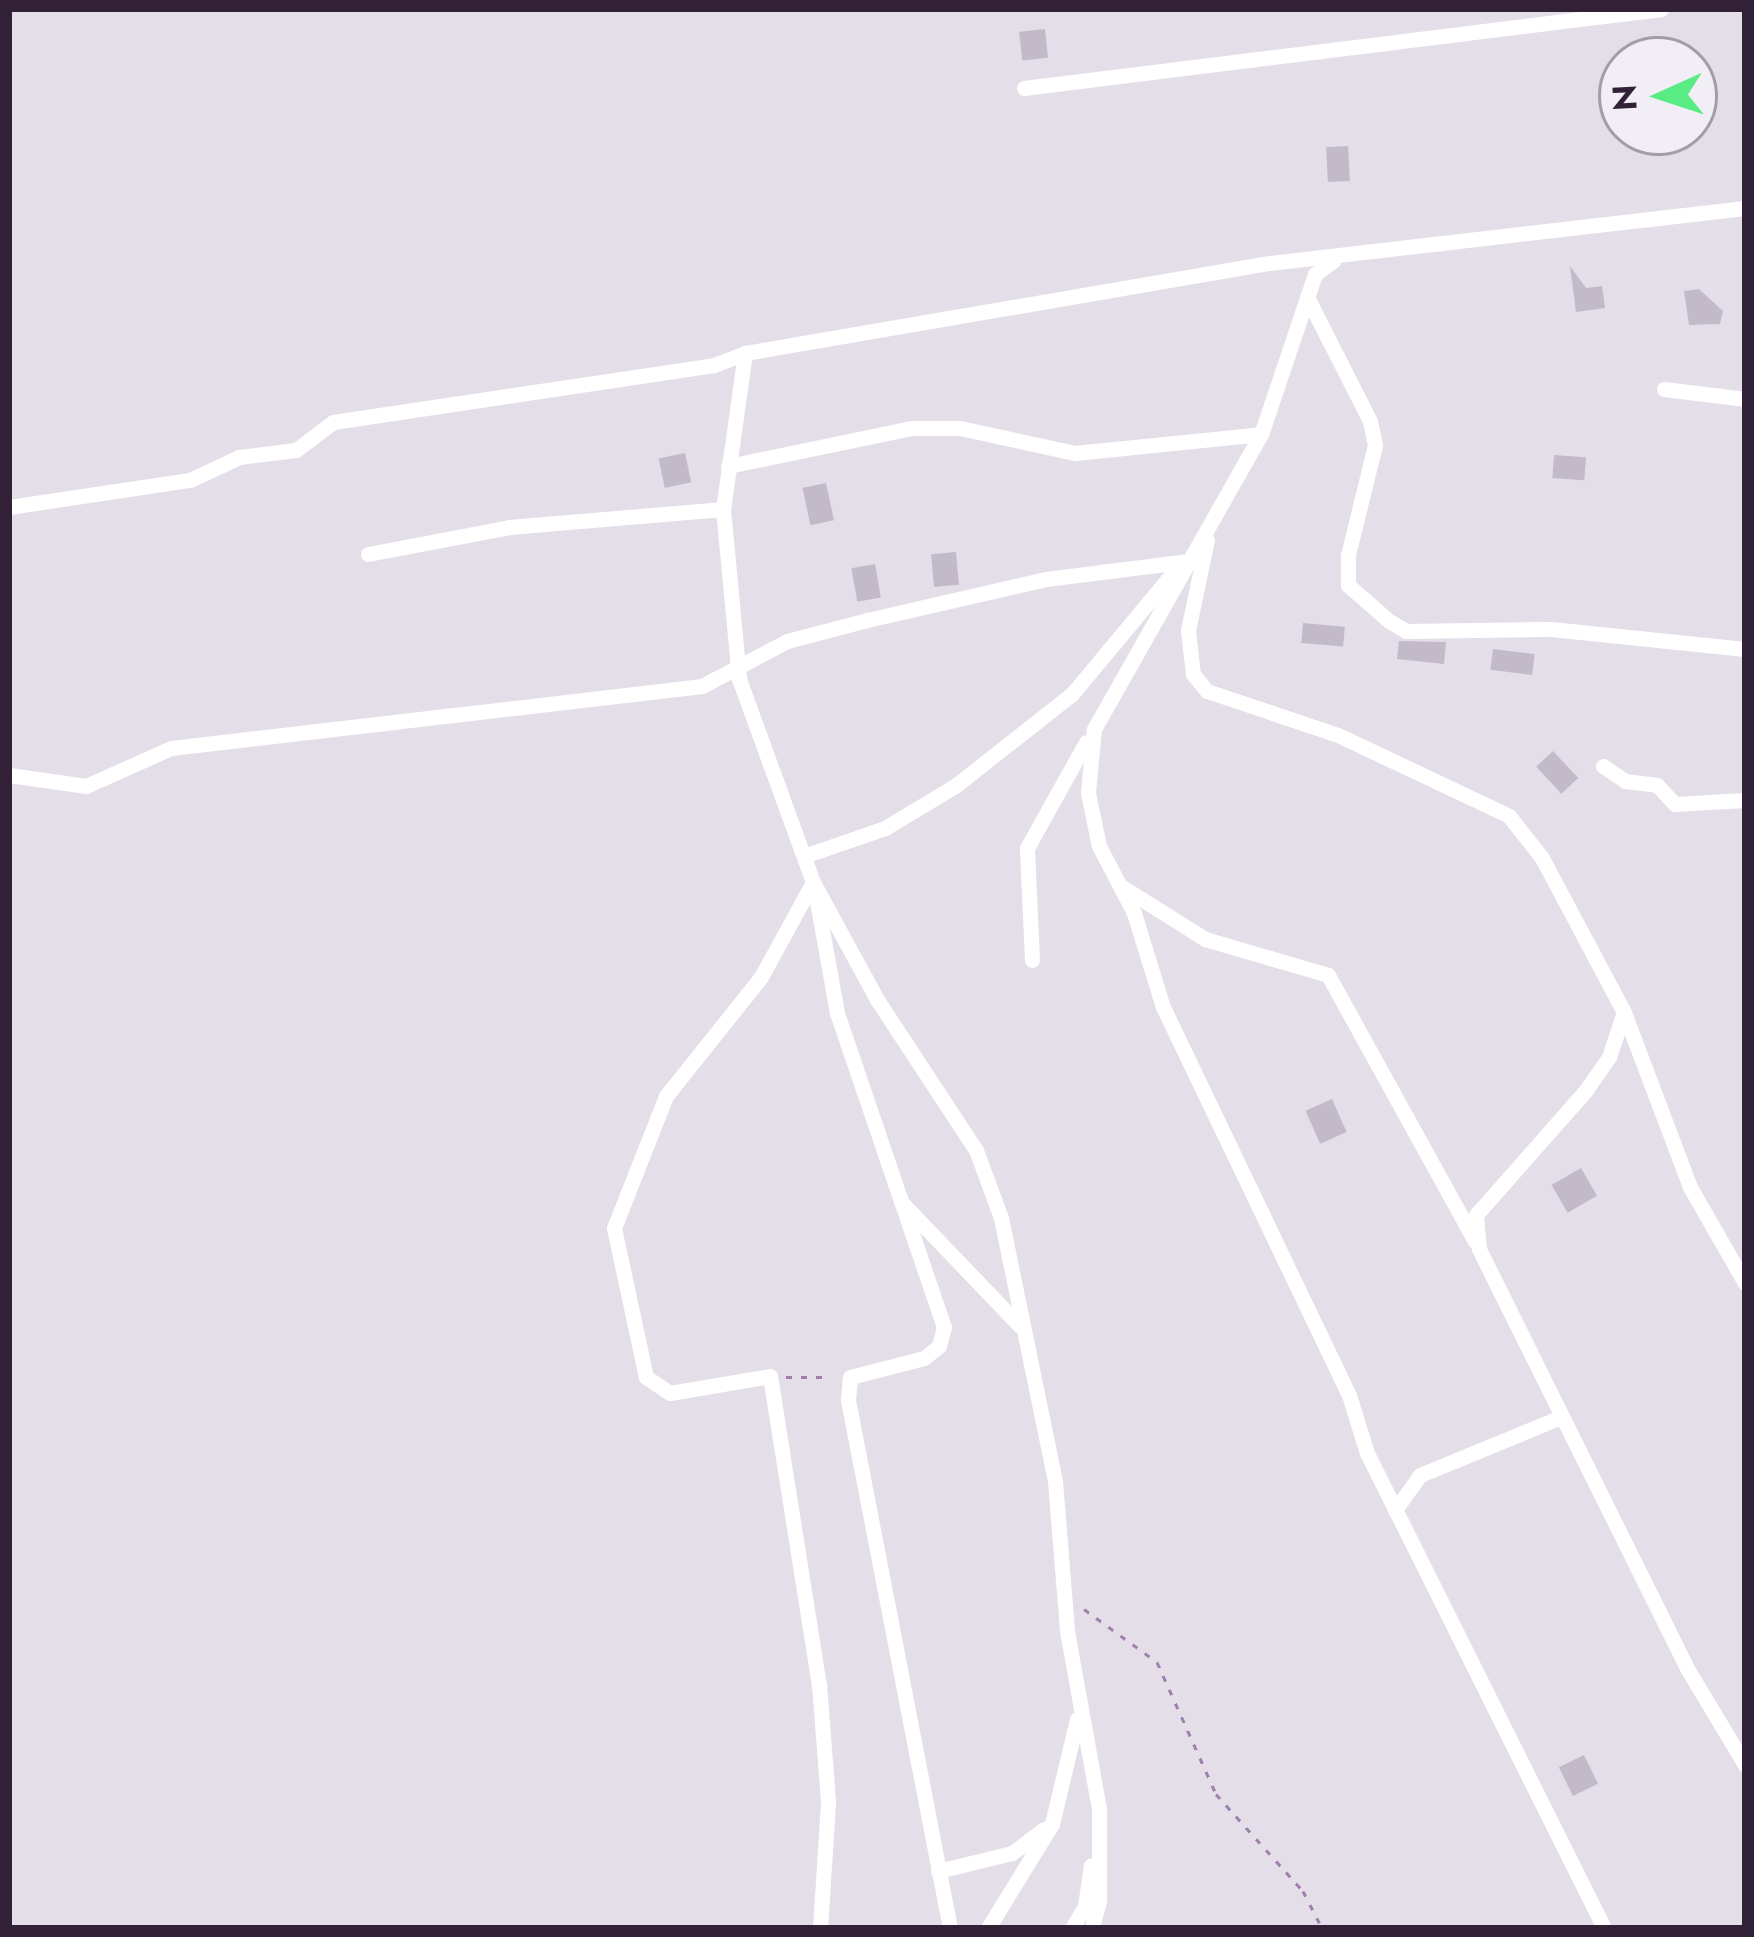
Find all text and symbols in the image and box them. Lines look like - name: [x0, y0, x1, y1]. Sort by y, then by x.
- north arrow: [1598, 36, 1718, 156]
- text: N: [1600, 83, 1649, 112]

